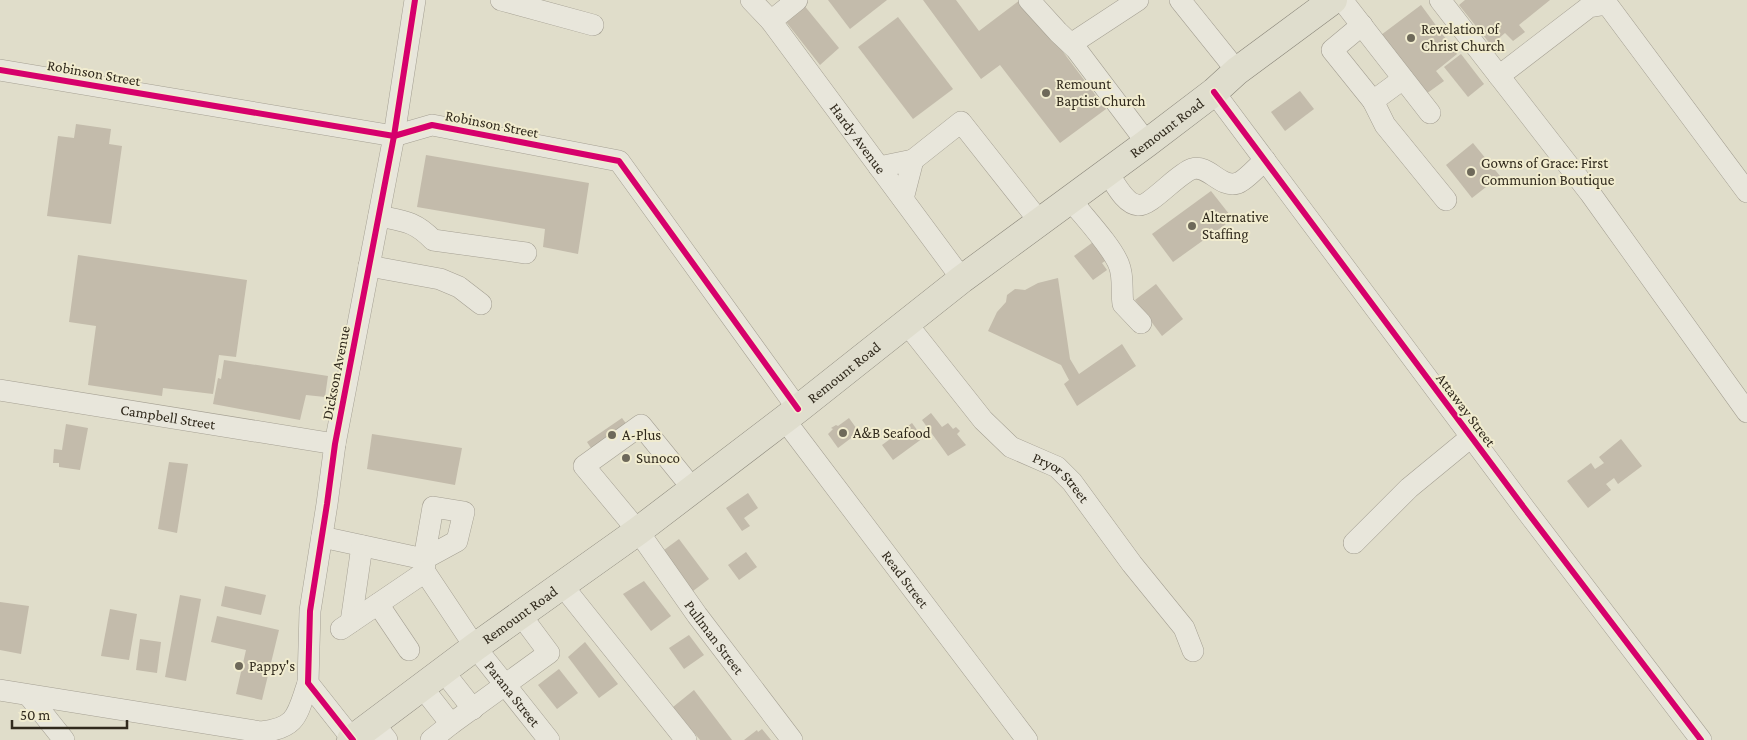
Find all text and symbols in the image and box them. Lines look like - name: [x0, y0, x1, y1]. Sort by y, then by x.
- place label: Revelation of Christ Church: [1421, 21, 1505, 54]
- marker: Revelation of Christ Church: [1405, 32, 1417, 44]
- street label: Robinson Street: [46, 57, 143, 89]
- place label: Remount Baptist Church: [1056, 76, 1146, 110]
- marker: Remount Baptist Church: [1040, 87, 1052, 99]
- street label: Remount Road: [1127, 95, 1207, 161]
- street label: Hardy Avenue: [827, 100, 889, 177]
- street label: Robinson Street: [444, 107, 541, 141]
- place label: Gowns of Grace: First Communion Boutique: [1481, 155, 1615, 189]
- marker: Gowns of Grace: First Communion Boutique: [1465, 166, 1477, 178]
- place label: Alternative Staffing: [1202, 209, 1269, 243]
- marker: Alternative Staffing: [1186, 220, 1198, 232]
- street label: Dickson Avenue: [319, 324, 353, 421]
- street label: Remount Road: [804, 339, 884, 406]
- street label: Attaway Street: [1432, 370, 1499, 451]
- street label: Campbell Street: [119, 402, 217, 433]
- place label: A&B Seafood: [853, 425, 931, 441]
- place label: A-Plus: [622, 427, 661, 443]
- marker: A&B Seafood: [837, 427, 849, 439]
- marker: A-Plus: [606, 429, 618, 441]
- street label: Pryor Street: [1030, 449, 1093, 507]
- place label: Sunoco: [636, 450, 680, 466]
- marker: Sunoco: [620, 452, 632, 464]
- street label: Read Street: [879, 547, 933, 612]
- street label: Remount Road: [479, 583, 561, 647]
- street label: Pullman Street: [681, 597, 748, 678]
- place label: Pappy's: [249, 658, 295, 675]
- street label: Parana Street: [481, 658, 544, 731]
- marker: Pappy's: [233, 660, 245, 672]
- scale bar: [12, 698, 128, 730]
- text: 50 m: [20, 707, 50, 723]

